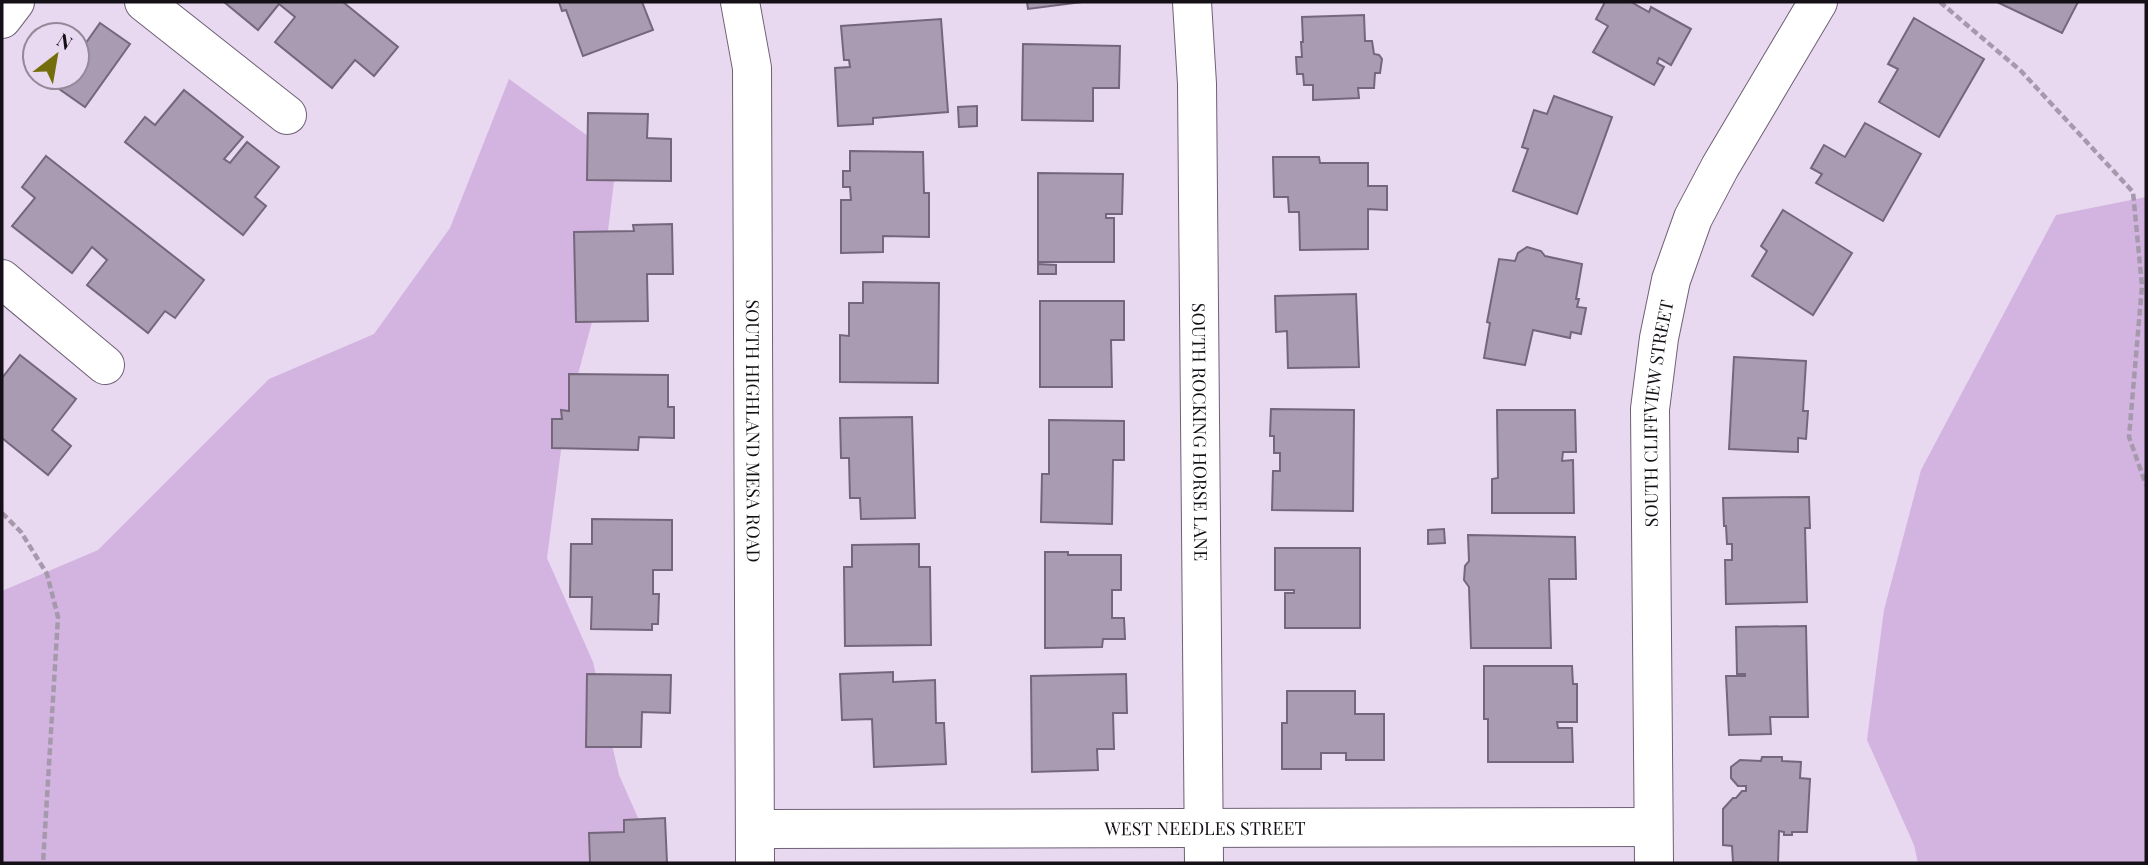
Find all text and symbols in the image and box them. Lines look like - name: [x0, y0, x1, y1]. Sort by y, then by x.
- north arrow: [21, 21, 91, 91]
- text: N: [53, 26, 78, 55]
- street label: SOUTH CLIFFVIEW STREET: [1637, 298, 1679, 527]
- street label: SOUTH HIGHLAND MESA ROAD: [741, 299, 766, 563]
- street label: SOUTH ROCKING HORSE LANE: [1187, 303, 1213, 561]
- street label: WEST NEEDLES STREET: [1103, 816, 1306, 840]

